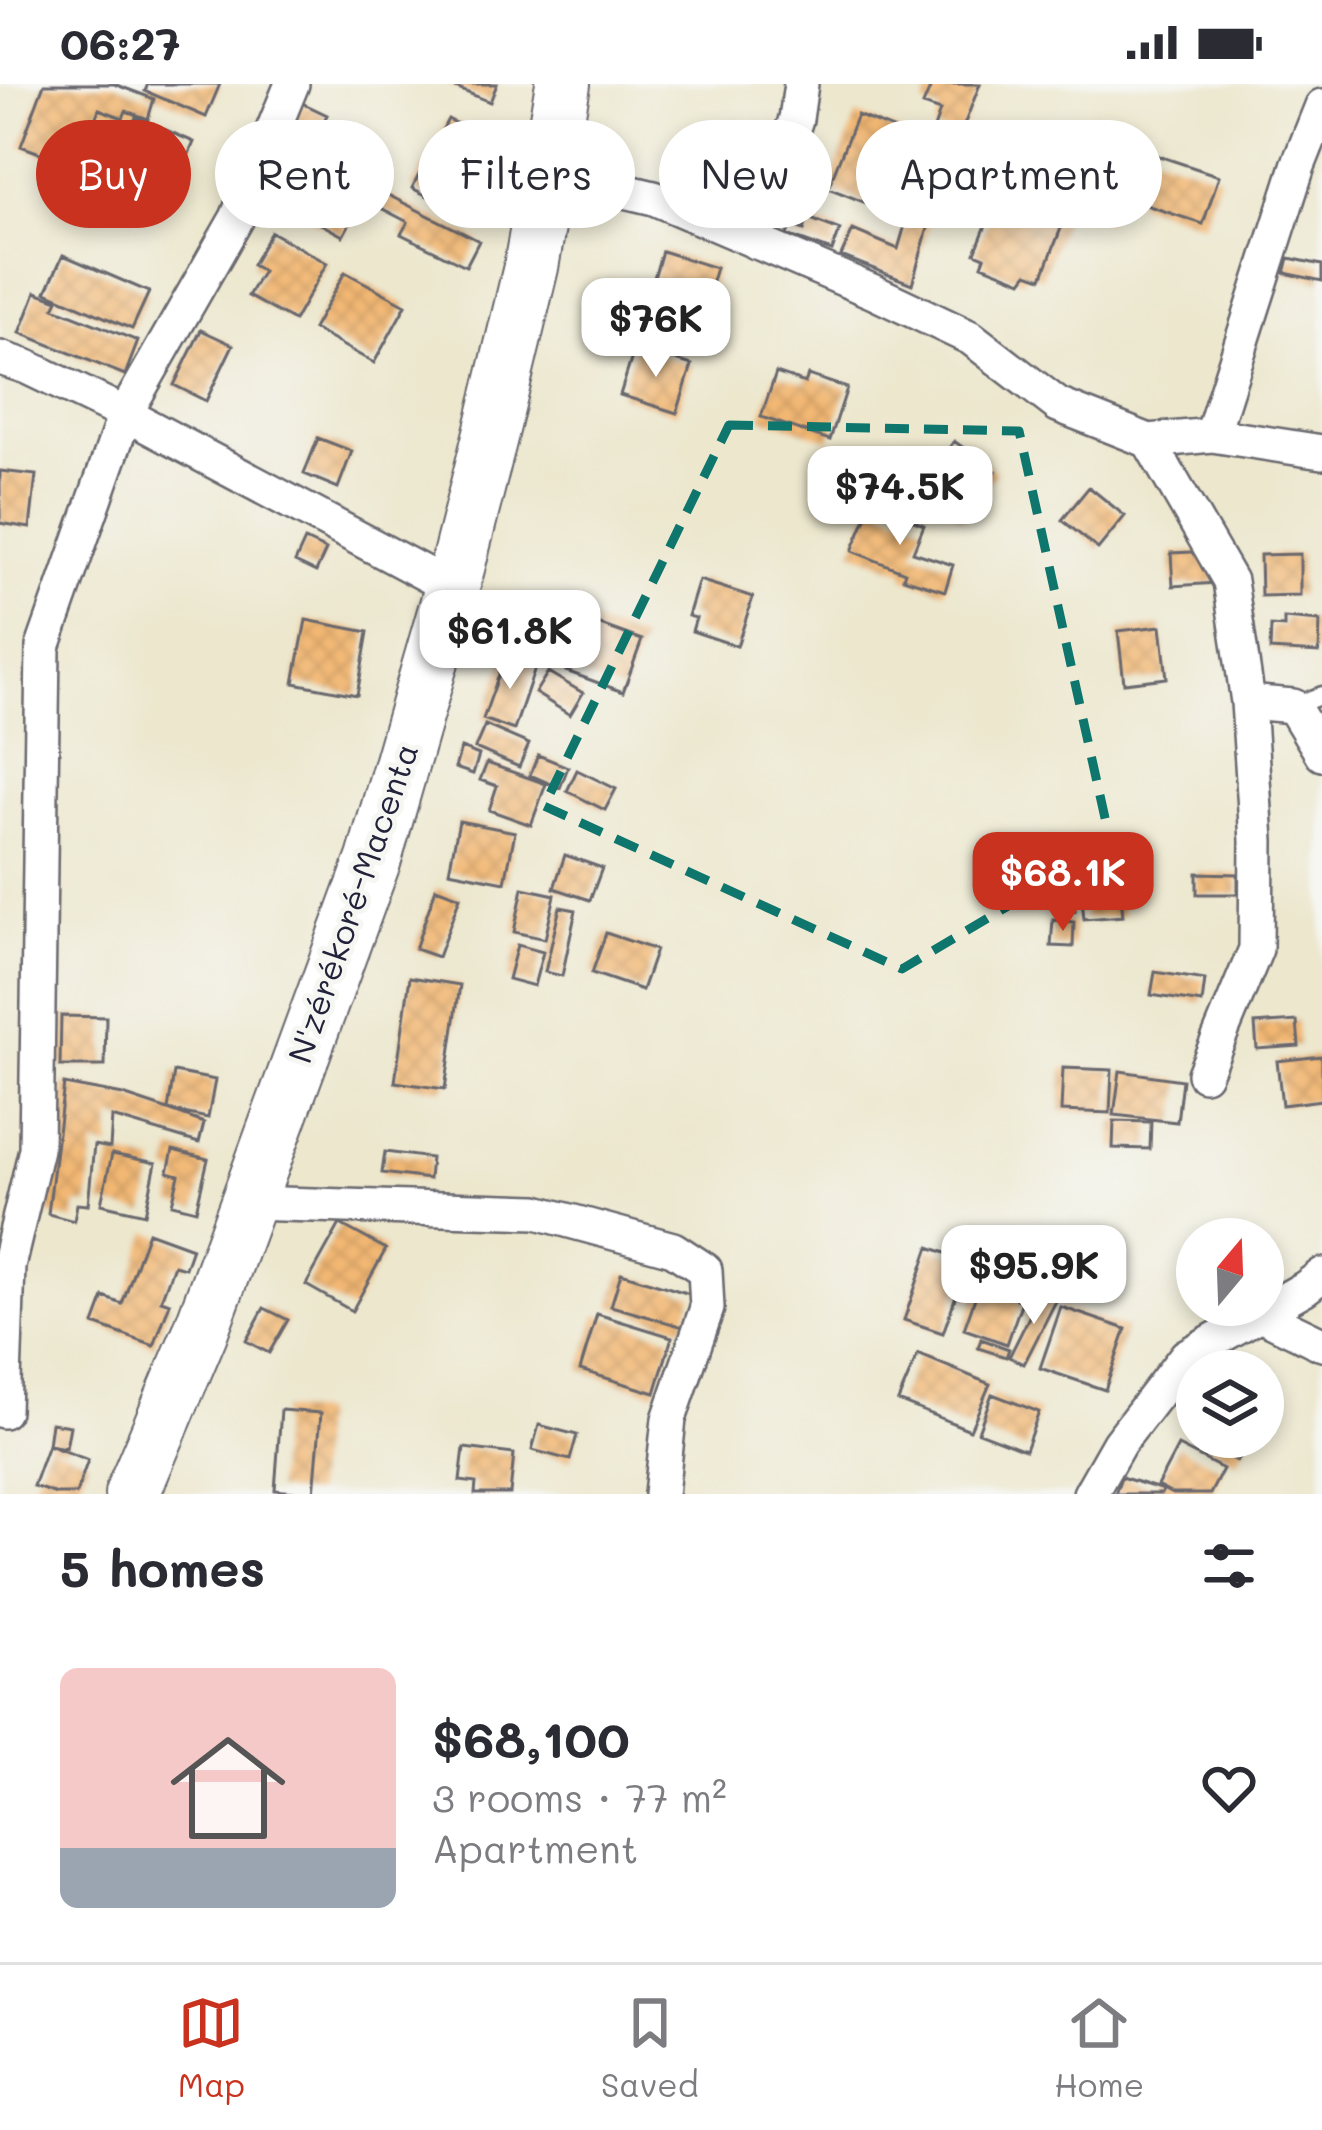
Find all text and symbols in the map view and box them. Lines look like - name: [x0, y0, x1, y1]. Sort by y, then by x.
- text: 06:27: [60, 13, 181, 71]
- chip: Buy: [36, 120, 191, 228]
- chip: Rent: [215, 120, 394, 228]
- chip: Filters: [418, 120, 635, 228]
- chip: New: [659, 120, 832, 228]
- chip: Apartment: [856, 120, 1162, 228]
- pin: $76K: [585, 278, 727, 380]
- text: $76K: [608, 291, 704, 342]
- pin: $74.5K: [802, 446, 998, 548]
- text: $74.5K: [834, 459, 966, 510]
- pin: $61.8K: [412, 590, 608, 692]
- text: $61.8K: [447, 603, 573, 654]
- street label: N'zérékoré-Macenta: [277, 737, 427, 1068]
- pin: $68.1K: [965, 832, 1161, 934]
- text: $68.1K: [1000, 845, 1126, 896]
- north arrow: [1176, 1218, 1284, 1326]
- map controls: [1176, 1218, 1284, 1458]
- pin: $95.9K: [936, 1225, 1132, 1327]
- text: $95.9K: [968, 1238, 1100, 1289]
- button: layers: [1176, 1350, 1284, 1458]
- text: 5 homes: [60, 1533, 265, 1600]
- icon: filters: [1196, 1533, 1262, 1599]
- text: $68,100: [432, 1704, 630, 1771]
- icon: home: [156, 1716, 300, 1860]
- icon: heart: [1196, 1755, 1262, 1821]
- text: 3 rooms · 77 m²: [432, 1771, 727, 1822]
- text: Apartment: [432, 1822, 638, 1873]
- tab: Map: [178, 1990, 245, 2105]
- tab: Saved: [601, 1990, 699, 2105]
- tab: Home: [1054, 1990, 1144, 2105]

